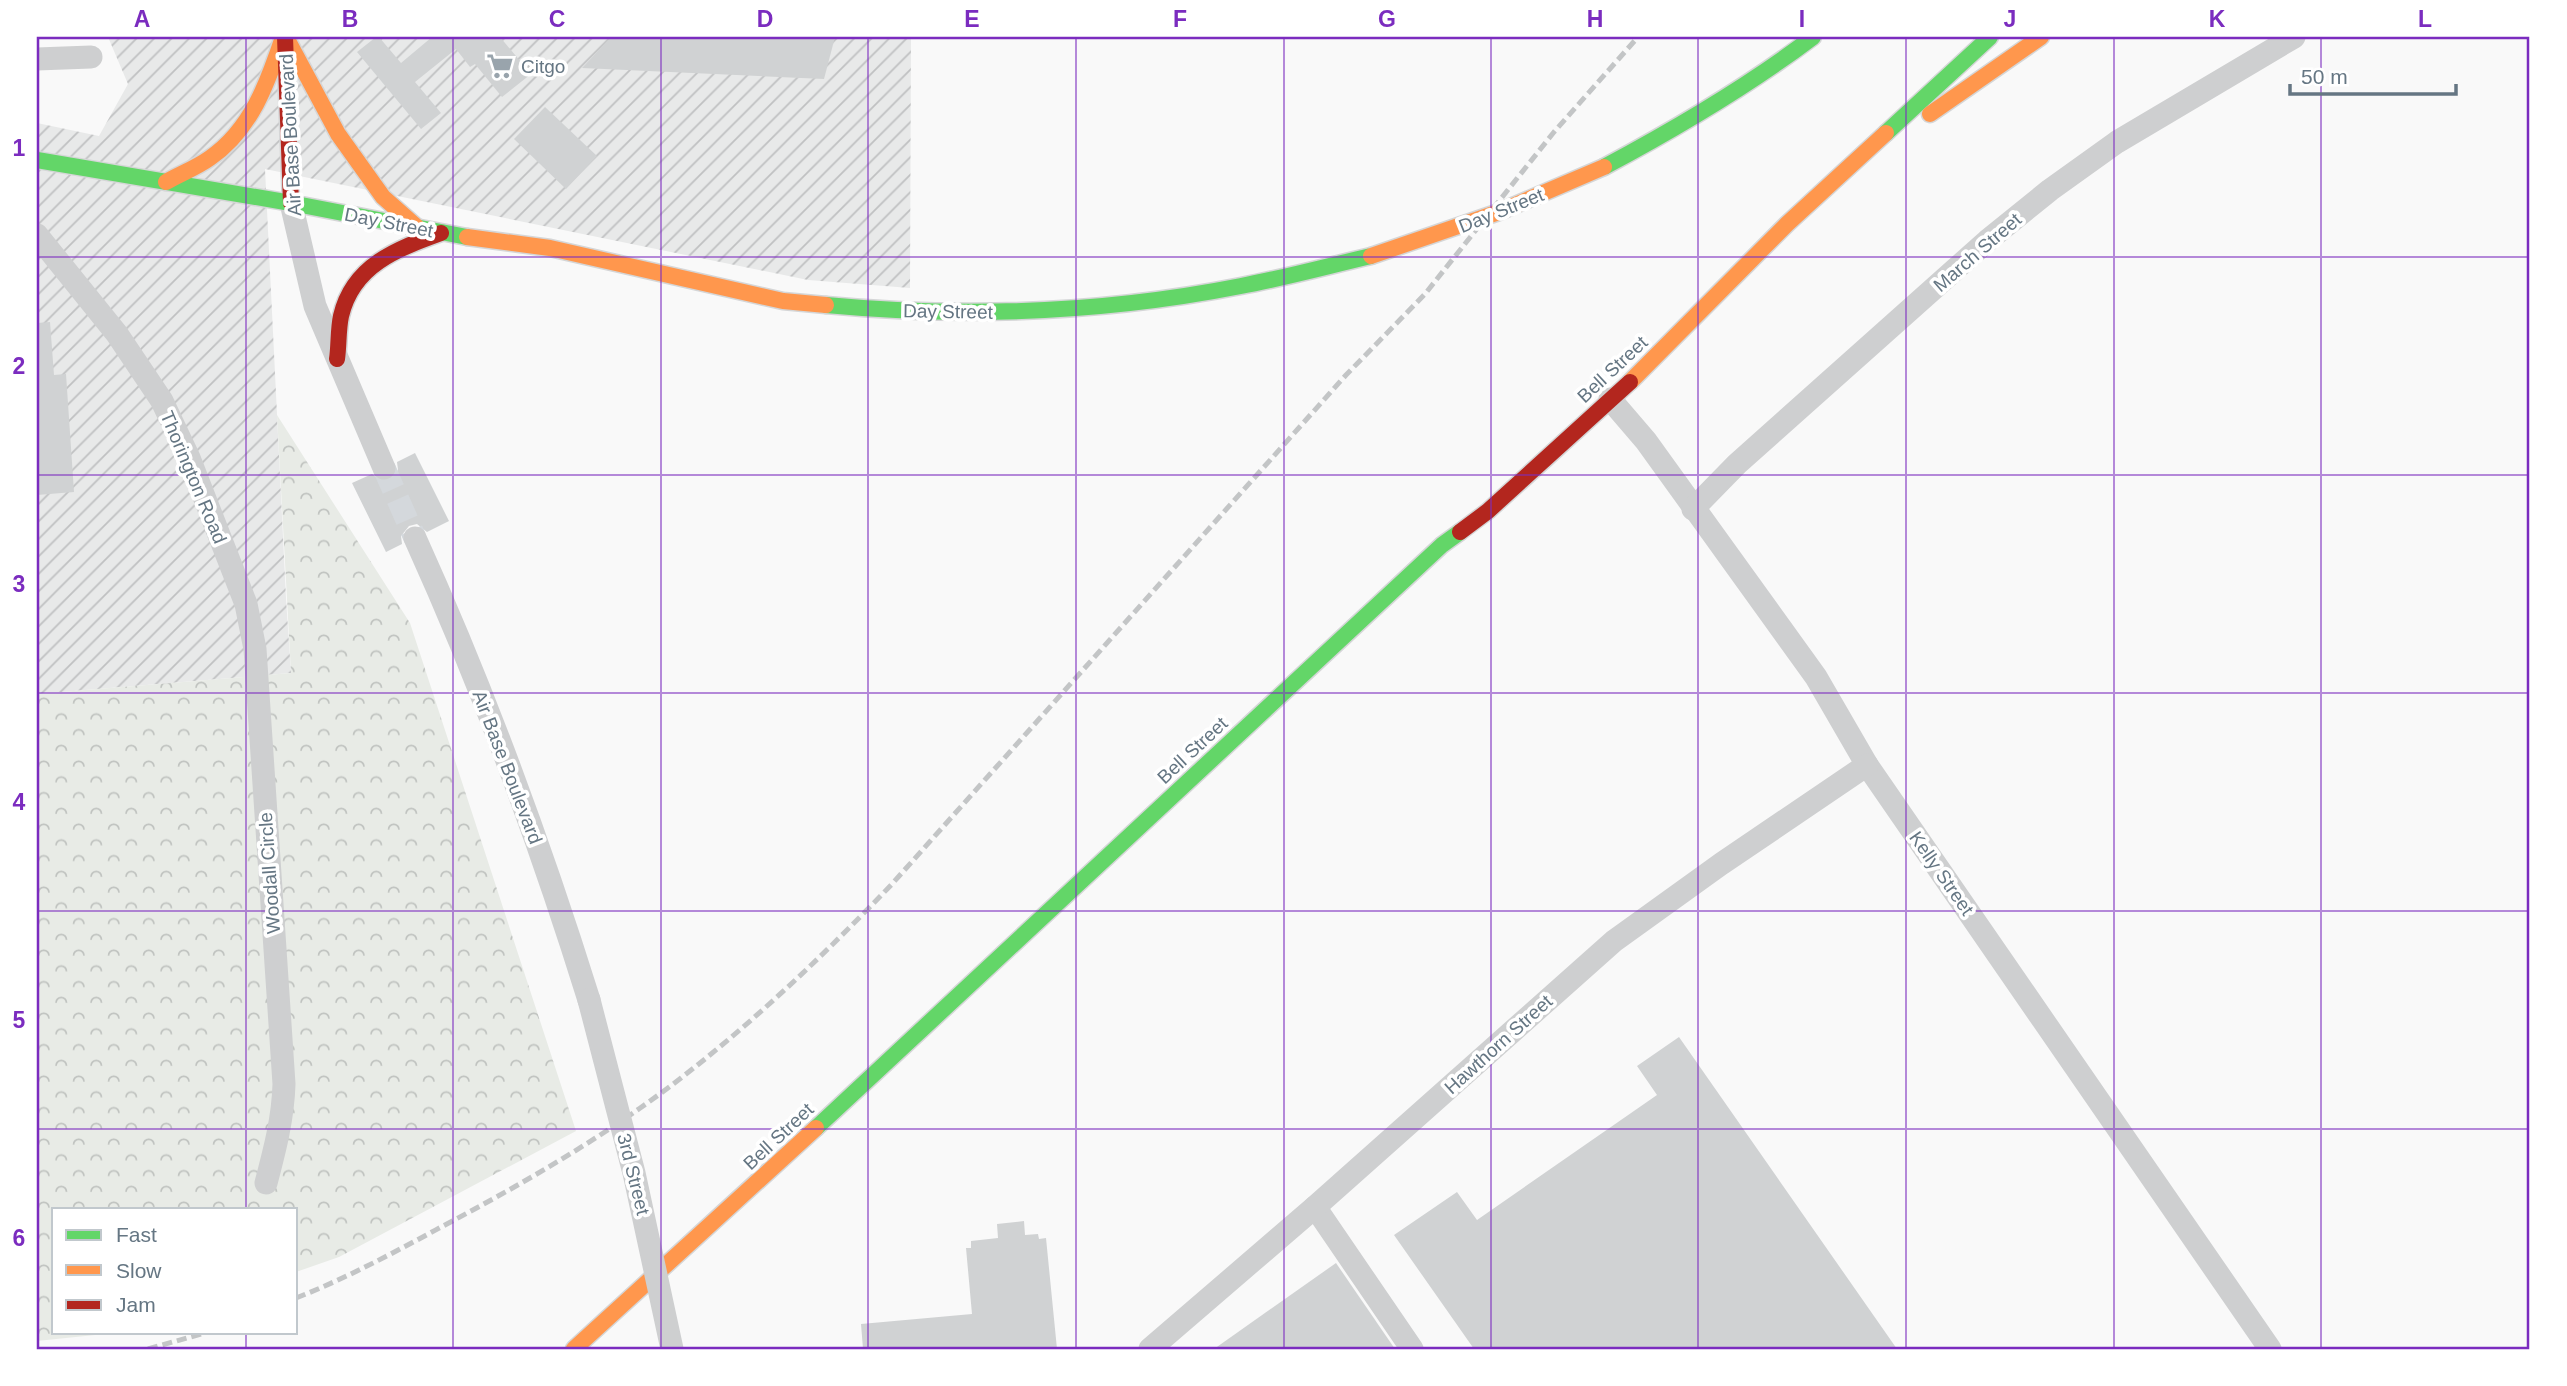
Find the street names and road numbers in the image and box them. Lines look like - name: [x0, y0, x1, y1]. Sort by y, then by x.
- street label: Air Base Boulevard: [276, 53, 305, 217]
- street label: Day Street: [1456, 184, 1547, 237]
- street label: Day Street: [343, 204, 436, 241]
- street label: March Street: [1929, 208, 2026, 296]
- street label: Day Street: [903, 300, 994, 323]
- street label: Bell Street: [1573, 331, 1652, 407]
- street label: Thorington Road: [156, 408, 231, 546]
- street label: Air Base Boulevard: [469, 687, 546, 847]
- street label: Bell Street: [1153, 712, 1232, 788]
- street label: Woodall Circle: [255, 811, 284, 935]
- street label: Kelly Street: [1905, 827, 1978, 920]
- street label: Hawthorn Street: [1440, 990, 1557, 1098]
- street label: Bell Street: [739, 1098, 818, 1174]
- street label: 3rd Street: [613, 1131, 654, 1218]

